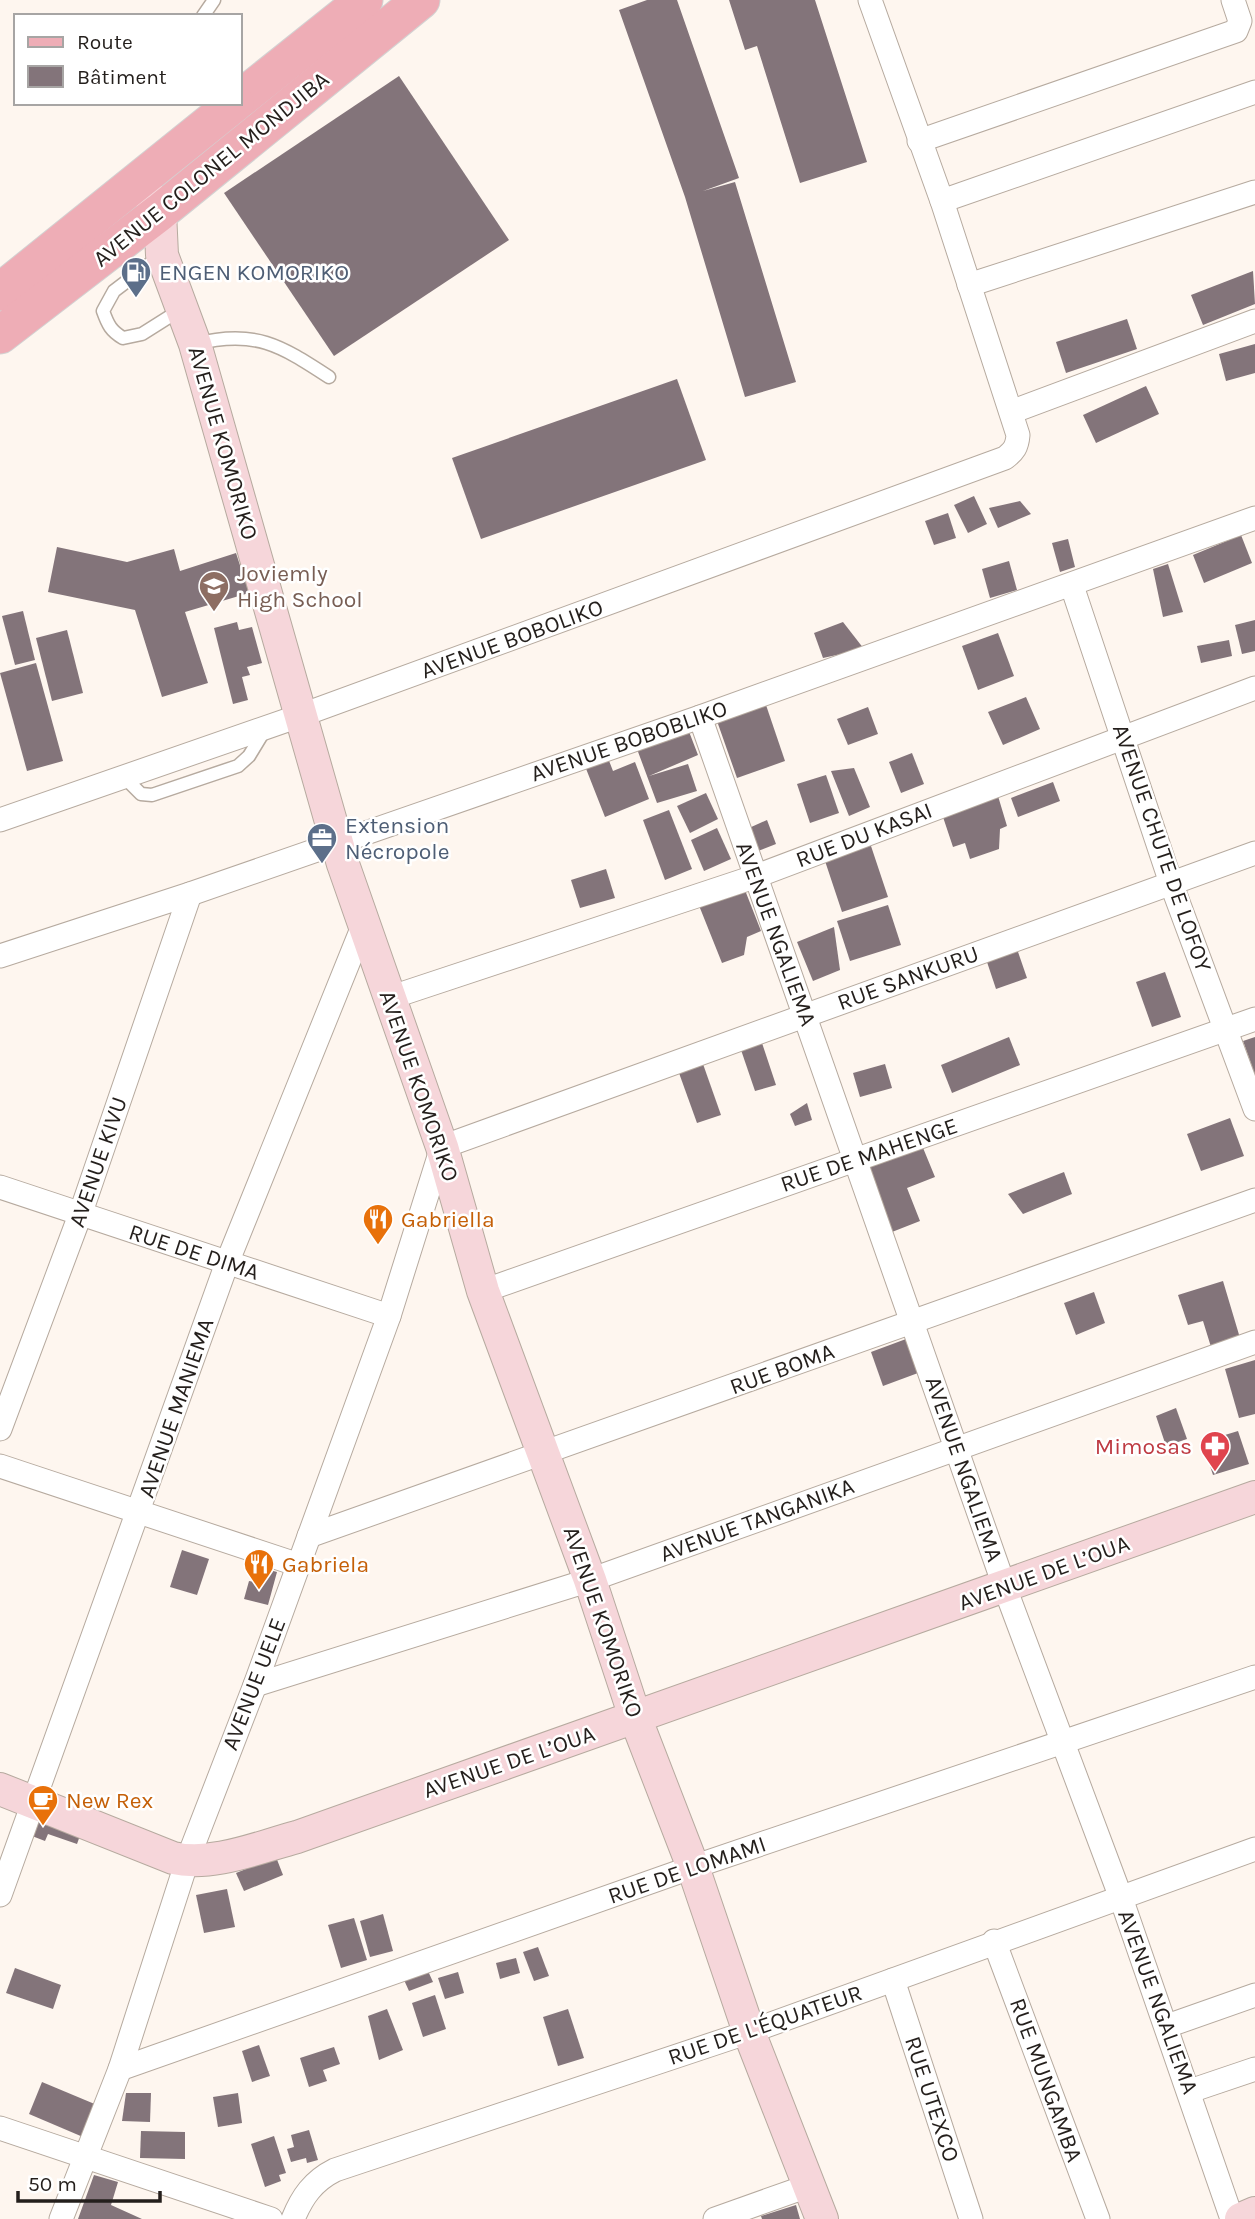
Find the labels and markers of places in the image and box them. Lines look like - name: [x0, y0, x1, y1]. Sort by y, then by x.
- fuel station icon: ENGEN KOMORIKO: [119, 255, 153, 299]
- place label: ENGEN KOMORIKO: [159, 259, 349, 286]
- place label: Joviemly High School: [237, 560, 363, 613]
- school or university icon: Joviemly High School: [197, 569, 231, 613]
- place label: Extension Nécropole: [345, 812, 450, 865]
- office icon: Extension Nécropole: [305, 821, 339, 865]
- restaurant icon: Gabriella: [361, 1202, 395, 1246]
- place label: Gabriella: [401, 1206, 495, 1233]
- pharmacy icon: Mimosas: [1198, 1429, 1232, 1473]
- place label: Mimosas: [1095, 1433, 1192, 1460]
- restaurant icon: Gabriela: [242, 1547, 276, 1591]
- place label: Gabriela: [282, 1551, 369, 1578]
- cafe icon: New Rex: [26, 1783, 60, 1827]
- place label: New Rex: [66, 1787, 154, 1814]

